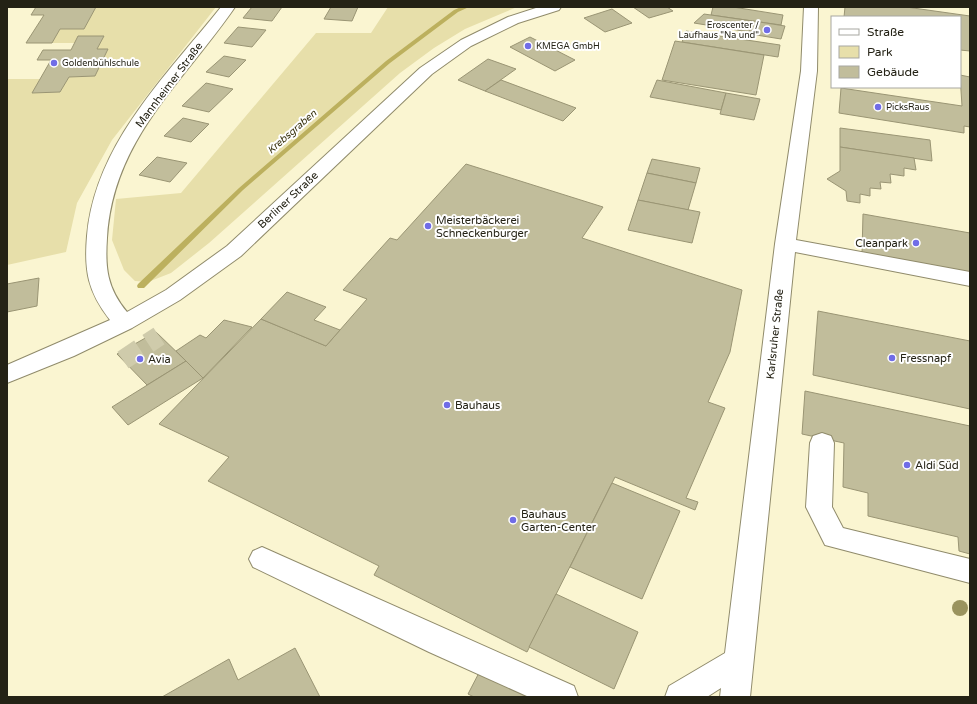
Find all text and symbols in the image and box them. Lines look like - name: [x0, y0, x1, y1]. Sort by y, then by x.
- legend: [831, 16, 961, 88]
- place label: Eroscenter / Laufhaus "Na und": [679, 20, 759, 41]
- marker: Eroscenter / Laufhaus "Na und": [762, 25, 772, 35]
- text: Straße: [867, 25, 904, 39]
- street label: Mannheimer Straße: [133, 40, 205, 130]
- marker: KMEGA GmbH: [523, 41, 533, 51]
- place label: KMEGA GmbH: [536, 41, 600, 52]
- text: Park: [867, 45, 893, 59]
- marker: Goldenbühlschule: [49, 58, 59, 68]
- place label: Goldenbühlschule: [62, 58, 139, 69]
- text: Gebäude: [867, 65, 919, 79]
- marker: PicksRaus: [873, 102, 883, 112]
- place label: PicksRaus: [886, 102, 929, 113]
- water label: Krebsgraben: [265, 107, 320, 157]
- street label: Berliner Straße: [255, 169, 321, 231]
- place label: Meisterbäckerei Schneckenburger: [436, 214, 529, 240]
- marker: Meisterbäckerei Schneckenburger: [423, 221, 433, 231]
- place label: Cleanpark: [855, 237, 908, 250]
- marker: Cleanpark: [911, 238, 921, 248]
- street label: Karlsruher Straße: [764, 288, 786, 380]
- place label: Fressnapf: [900, 352, 952, 365]
- place label: Avia: [148, 353, 171, 366]
- marker: Fressnapf: [887, 353, 897, 363]
- marker: Avia: [135, 354, 145, 364]
- place label: Bauhaus: [455, 399, 500, 412]
- marker: Bauhaus: [442, 400, 452, 410]
- place label: Aldi Süd: [915, 459, 959, 472]
- marker: Aldi Süd: [902, 460, 912, 470]
- place label: Bauhaus Garten-Center: [521, 508, 597, 534]
- marker: Bauhaus Garten-Center: [508, 515, 518, 525]

